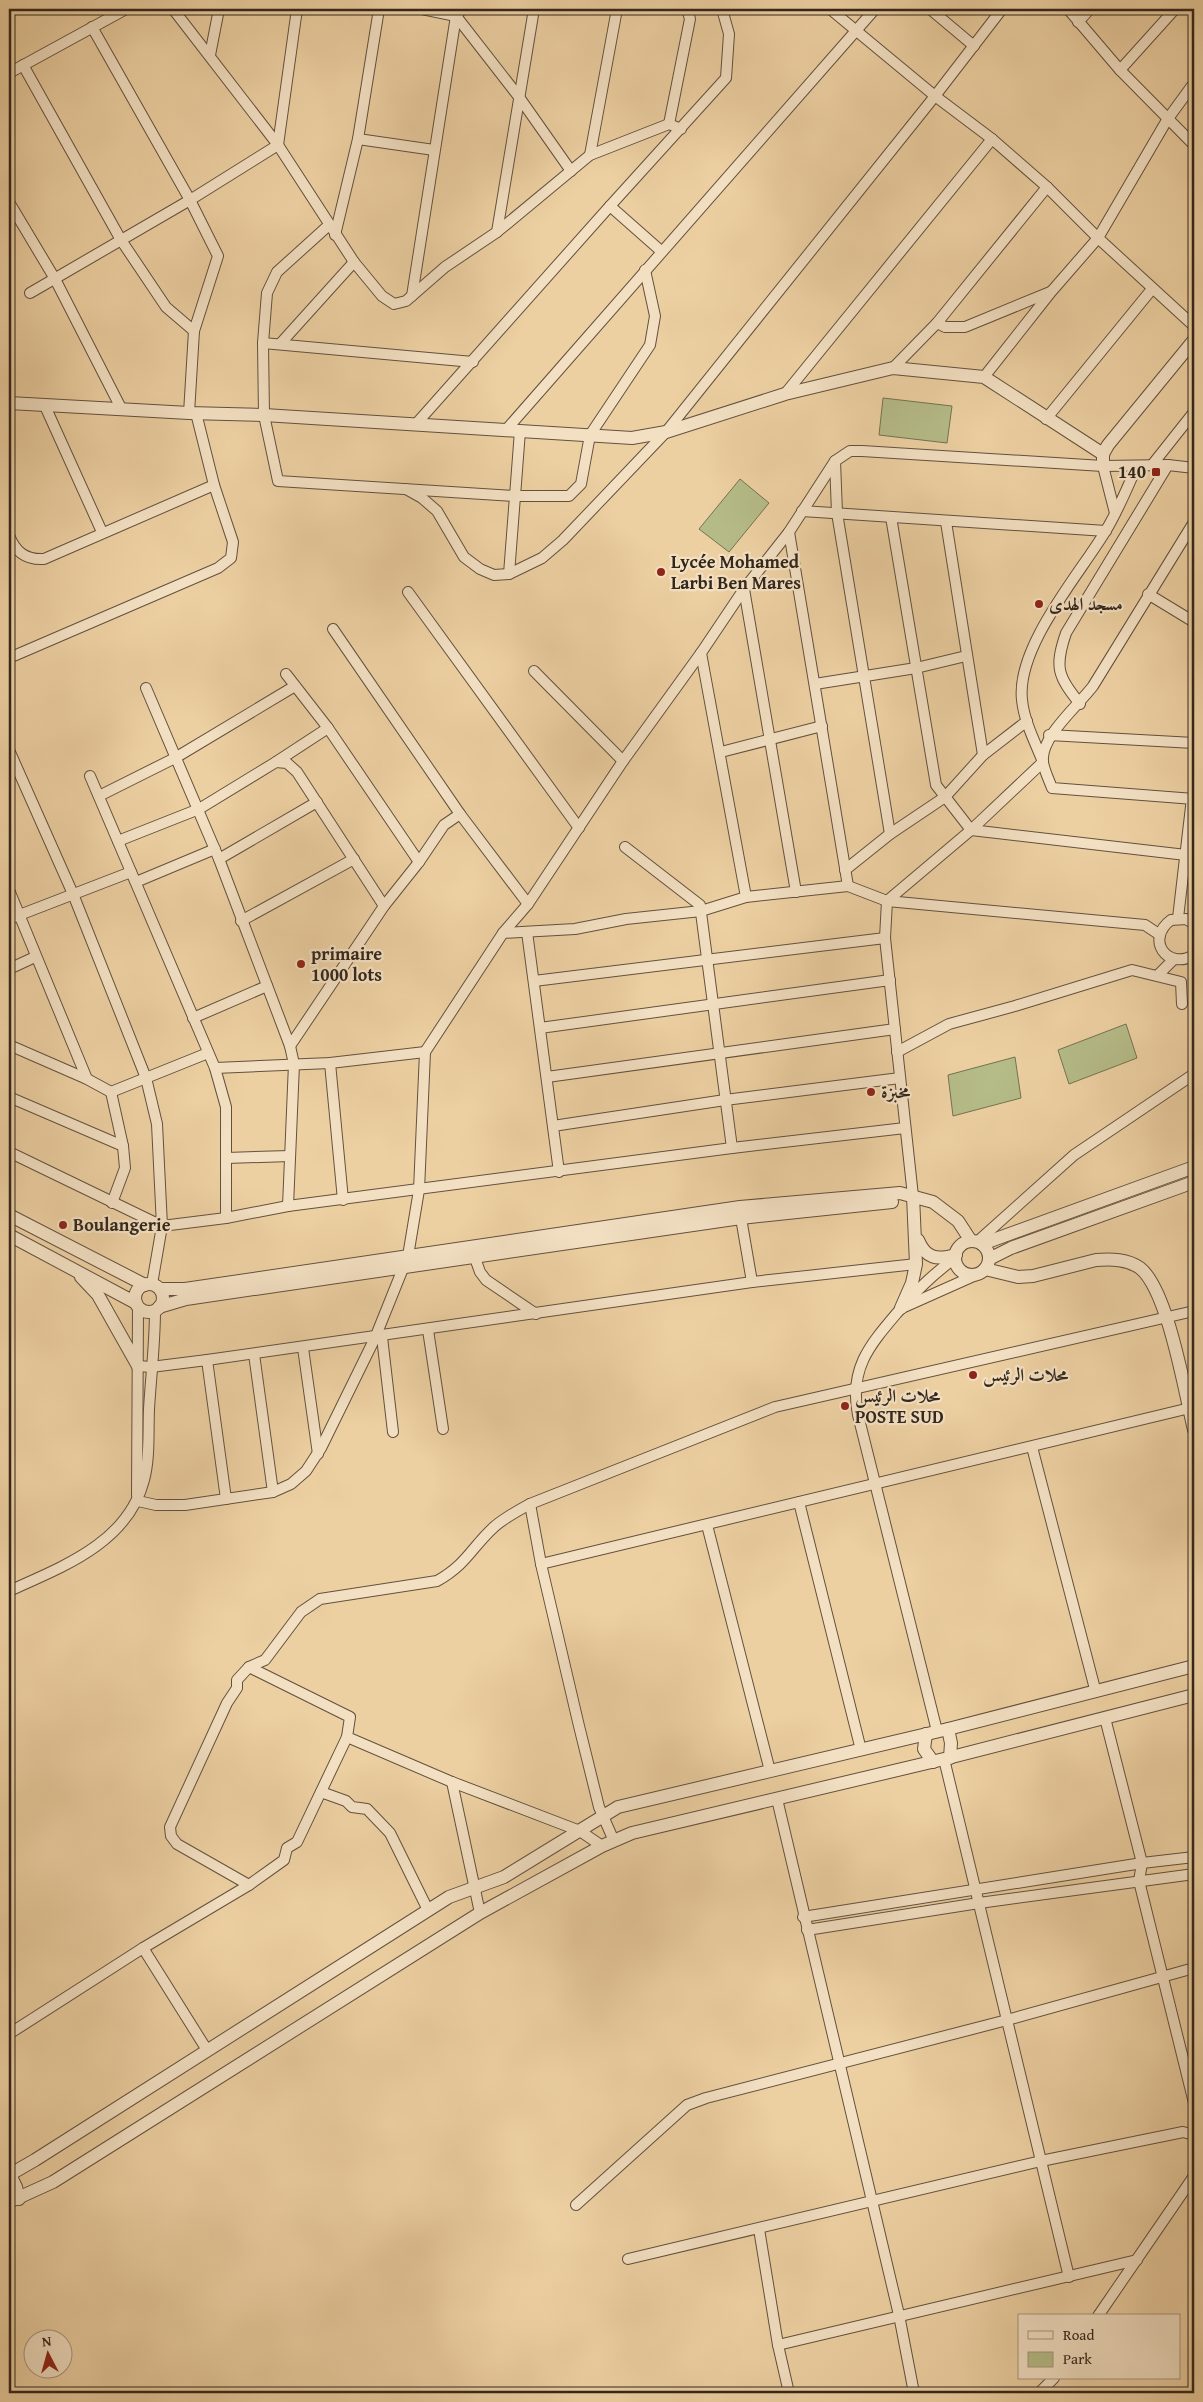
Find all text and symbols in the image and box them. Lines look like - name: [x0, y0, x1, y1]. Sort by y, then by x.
- place label: 140: [1118, 458, 1146, 485]
- marker: 140: [1150, 466, 1162, 478]
- place label: Lycée Mohamed Larbi Ben Mares: [671, 548, 801, 596]
- marker: Lycée Mohamed Larbi Ben Mares: [655, 566, 667, 578]
- place label: مسجد الهدى: [1049, 590, 1123, 617]
- marker: مسجد الهدى: [1033, 598, 1045, 610]
- place label: primaire 1000 lots: [311, 940, 382, 988]
- marker: primaire 1000 lots: [295, 958, 307, 970]
- place label: مخبزة: [881, 1078, 911, 1105]
- marker: مخبزة: [865, 1086, 877, 1098]
- place label: Boulangerie: [73, 1211, 171, 1238]
- marker: Boulangerie: [57, 1219, 69, 1231]
- place label: محلات الرئيس: [983, 1361, 1069, 1388]
- marker: محلات الرئيس: [967, 1369, 979, 1381]
- place label: محلات الرئيس POSTE SUD: [855, 1382, 944, 1430]
- marker: محلات الرئيس POSTE SUD: [839, 1400, 851, 1412]
- legend: [1018, 2314, 1180, 2380]
- text: Road: [1063, 2324, 1094, 2345]
- north arrow: [22, 2330, 72, 2380]
- text: N: [41, 2331, 53, 2352]
- text: Park: [1063, 2348, 1092, 2369]

